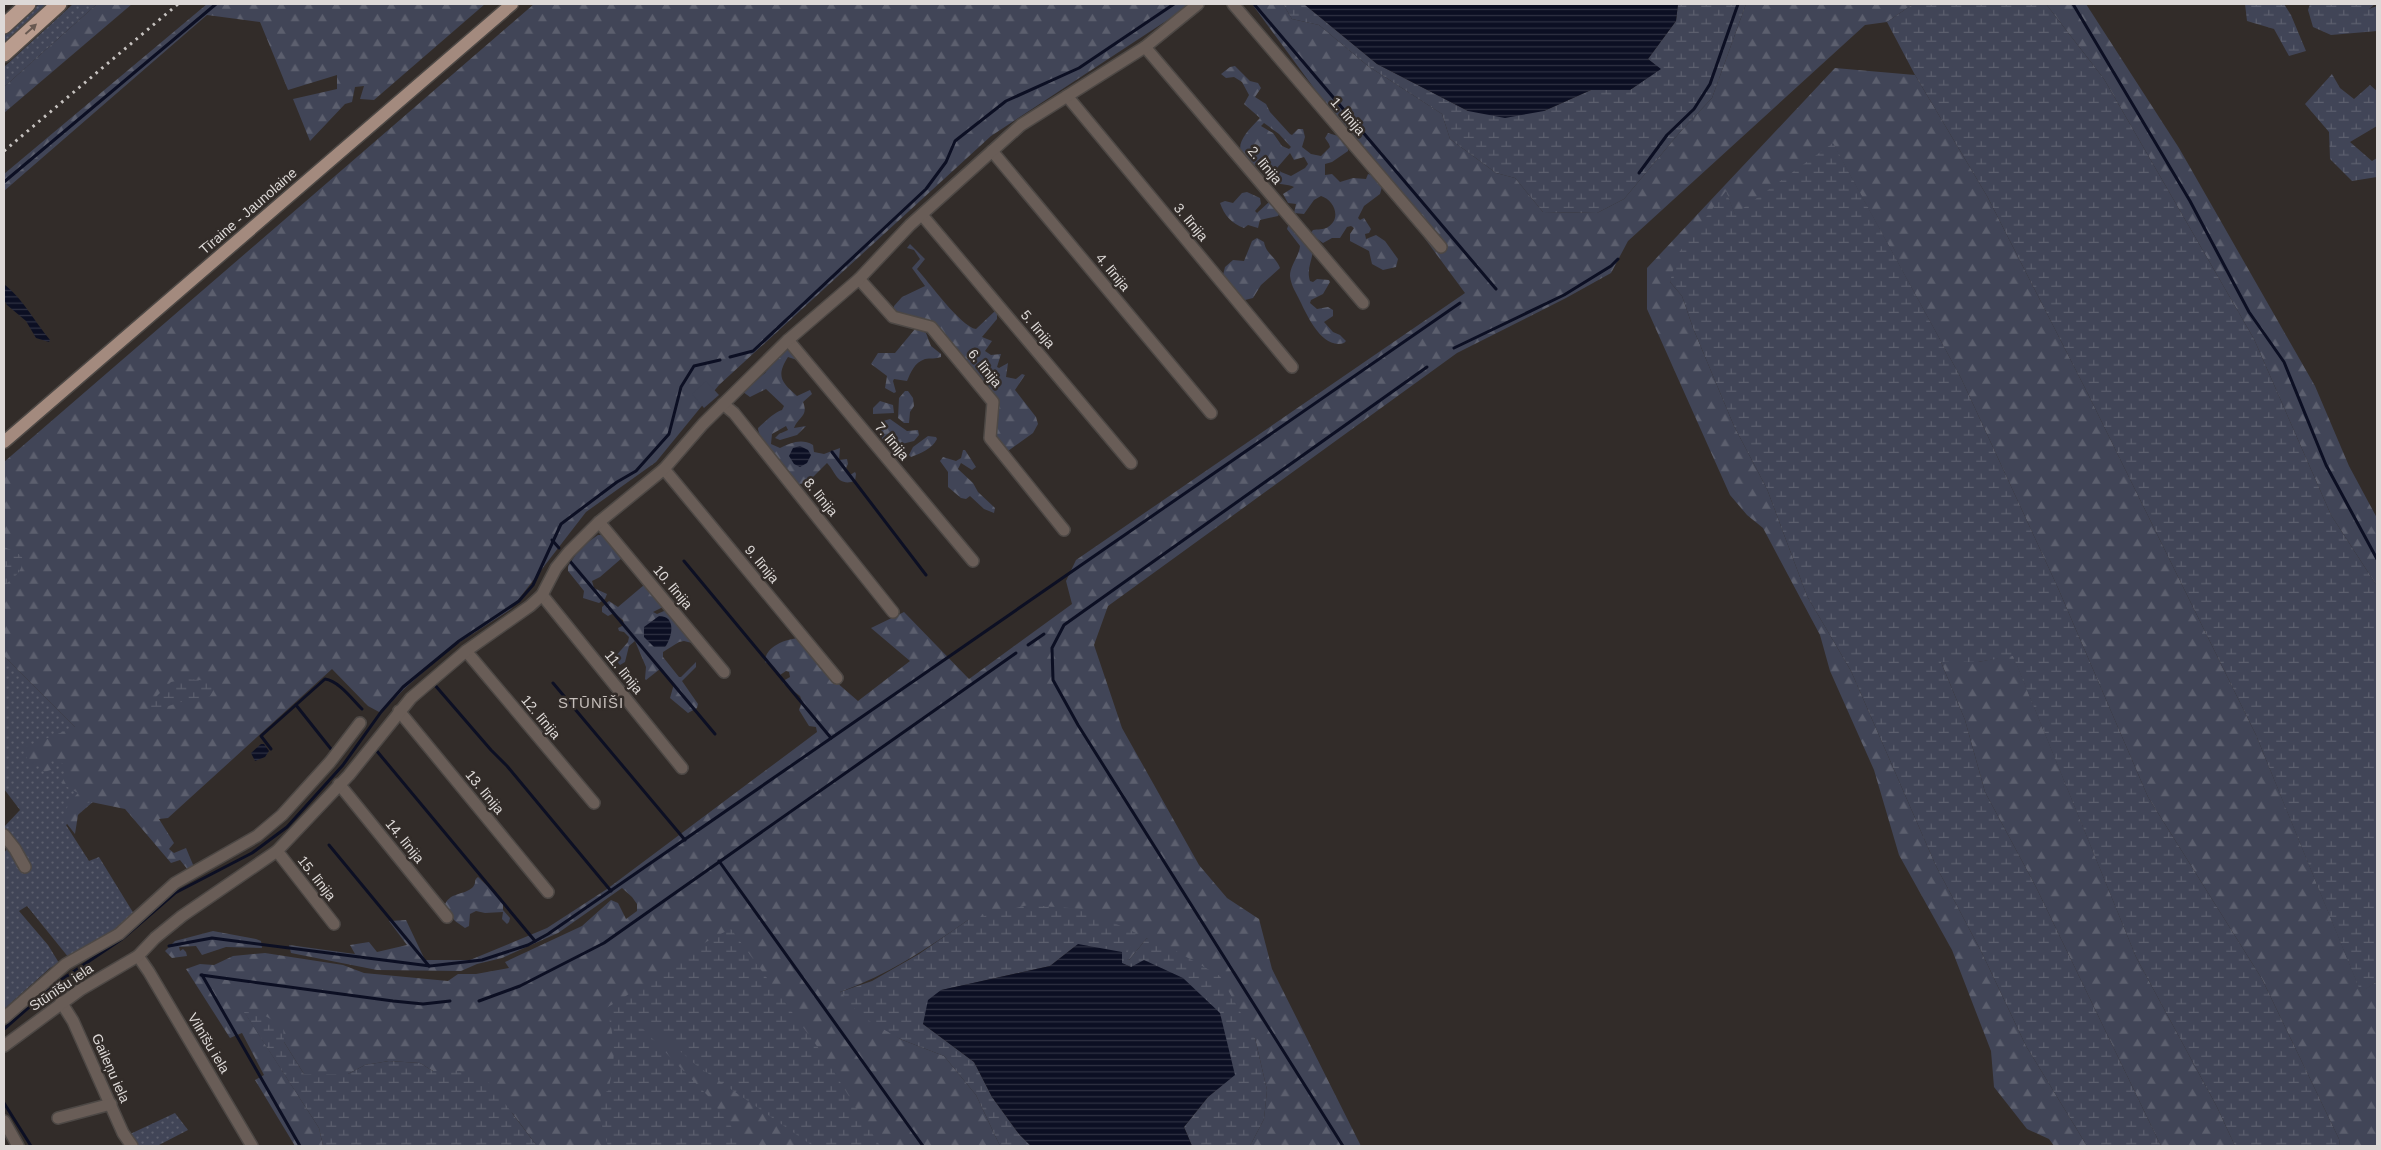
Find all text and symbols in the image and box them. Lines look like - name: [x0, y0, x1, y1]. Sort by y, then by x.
- one-way arrow: [25, 23, 37, 35]
- street label: 1. līnija: [1327, 94, 1369, 138]
- street label: 2. līnija: [1245, 143, 1286, 187]
- street label: Tīraine - Jaunolaine: [196, 164, 300, 258]
- street label: 3. līnija: [1171, 200, 1212, 244]
- street label: 4. līnija: [1093, 250, 1134, 294]
- street label: 5. līnija: [1018, 307, 1059, 351]
- street label: 6. līnija: [965, 346, 1005, 390]
- street label: 7. līnija: [872, 419, 913, 463]
- street label: 8. līnija: [801, 475, 841, 519]
- street label: 9. līnija: [742, 542, 783, 586]
- street label: 10. līnija: [650, 562, 696, 612]
- street label: 11. līnija: [602, 647, 646, 697]
- street label: 12. līnija: [518, 692, 564, 742]
- district label: STŪNĪŠI: [558, 694, 624, 711]
- street label: 13. līnija: [462, 767, 508, 817]
- street label: 14. līnija: [382, 816, 428, 866]
- street label: 15. līnija: [295, 853, 339, 904]
- street label: Stūnīšu iela: [26, 960, 96, 1014]
- street label: Vilnīšu iela: [185, 1010, 233, 1076]
- street label: Gaileņu iela: [89, 1031, 133, 1105]

